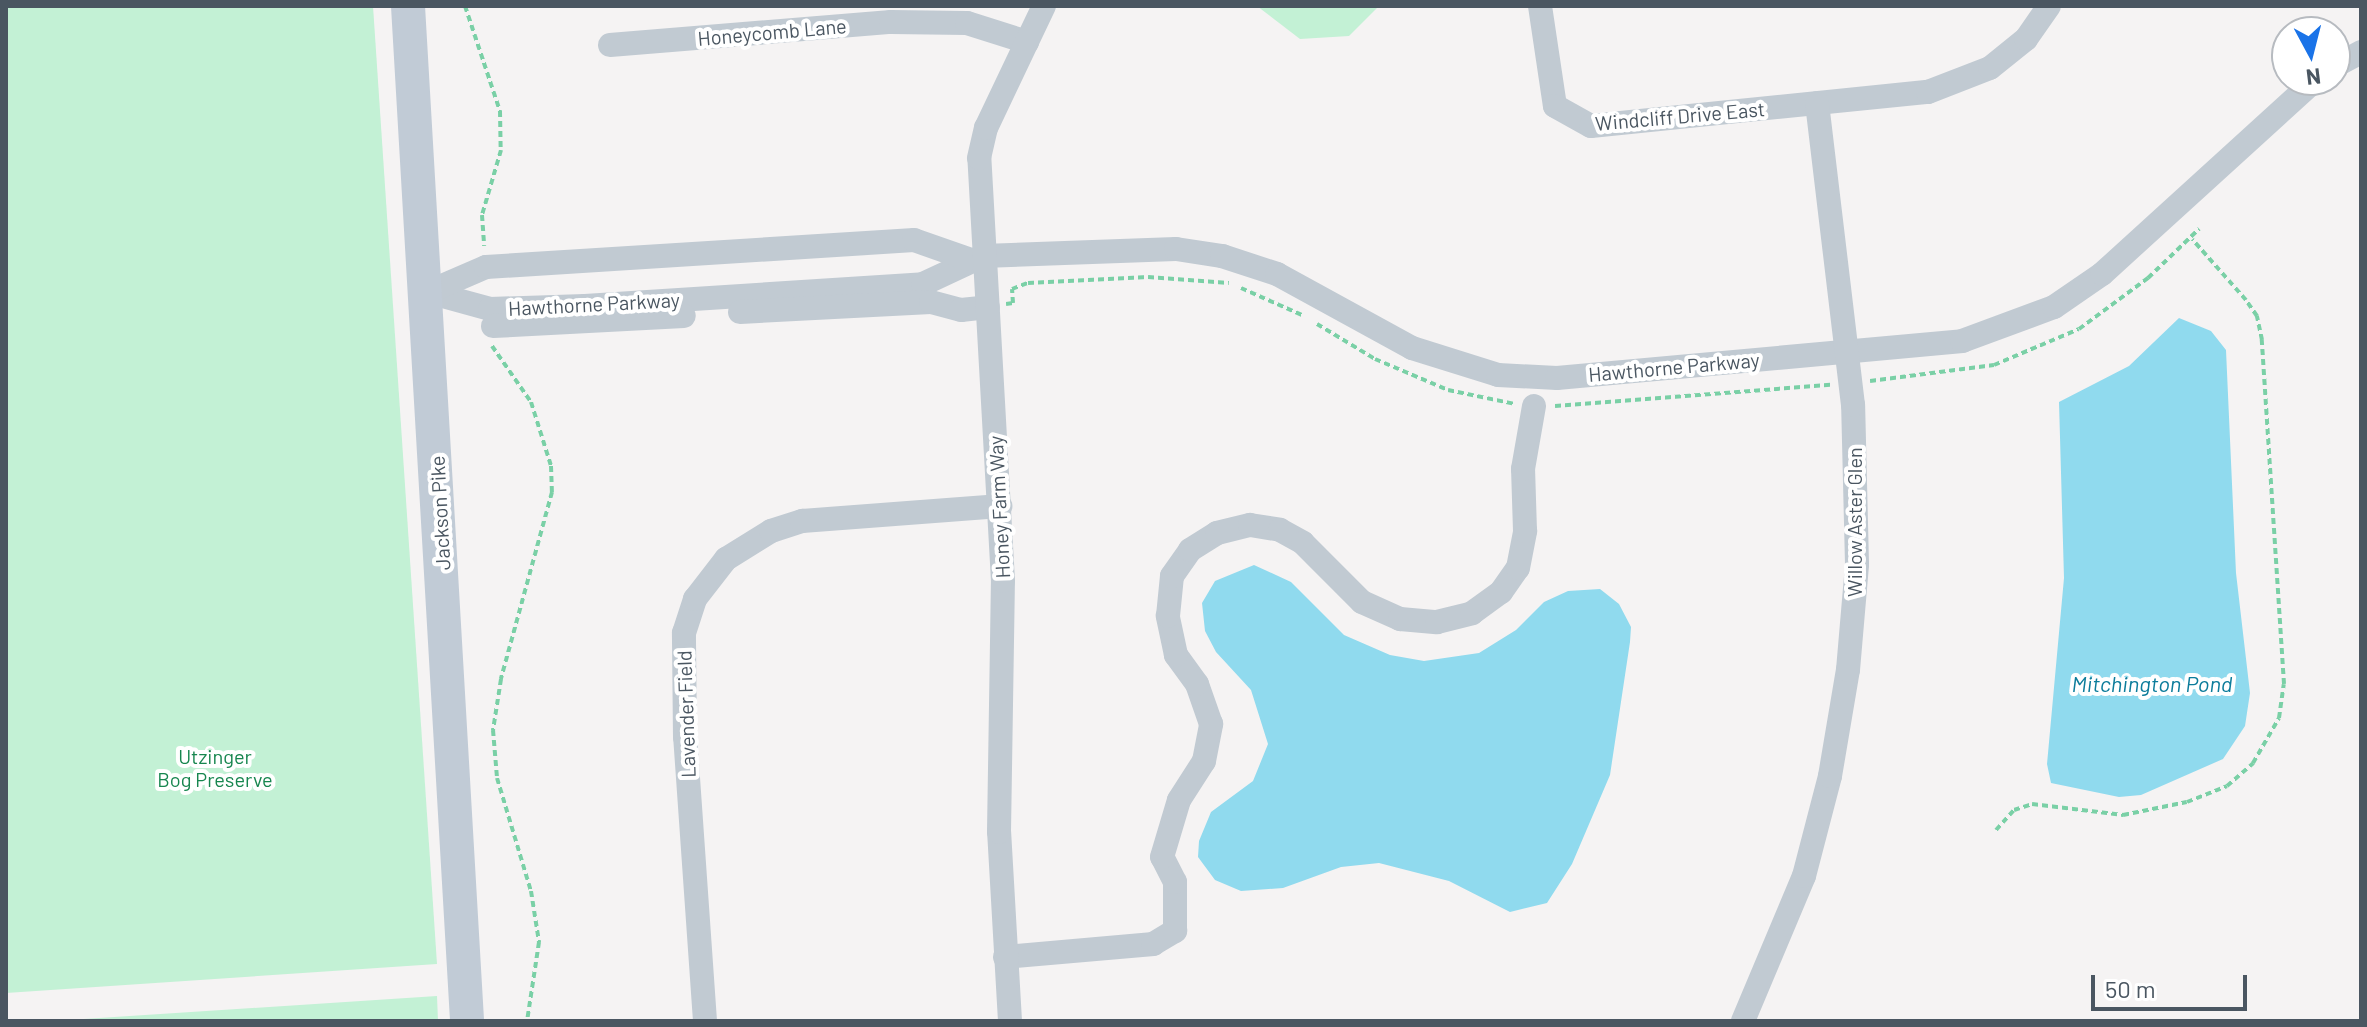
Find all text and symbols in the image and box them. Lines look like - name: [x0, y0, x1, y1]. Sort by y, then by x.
- street label: Honeycomb Lane: [697, 14, 847, 50]
- north arrow: [2271, 16, 2351, 96]
- text: N: [2305, 64, 2323, 92]
- street label: Windcliff Drive East: [1594, 97, 1766, 135]
- street label: Hawthorne Parkway: [508, 288, 680, 320]
- street label: Hawthorne Parkway: [1587, 348, 1761, 386]
- street label: Honey Farm Way: [983, 435, 1015, 579]
- street label: Willow Aster Glen: [1842, 447, 1866, 597]
- street label: Jackson Pike: [425, 455, 455, 571]
- street label: Lavender Field: [672, 650, 700, 778]
- water label: Mitchington Pond: [2072, 671, 2232, 697]
- park label: Utzinger Bog Preserve: [157, 745, 273, 792]
- scale bar: [2095, 959, 2251, 1009]
- text: 50 m: [2105, 974, 2156, 1003]

